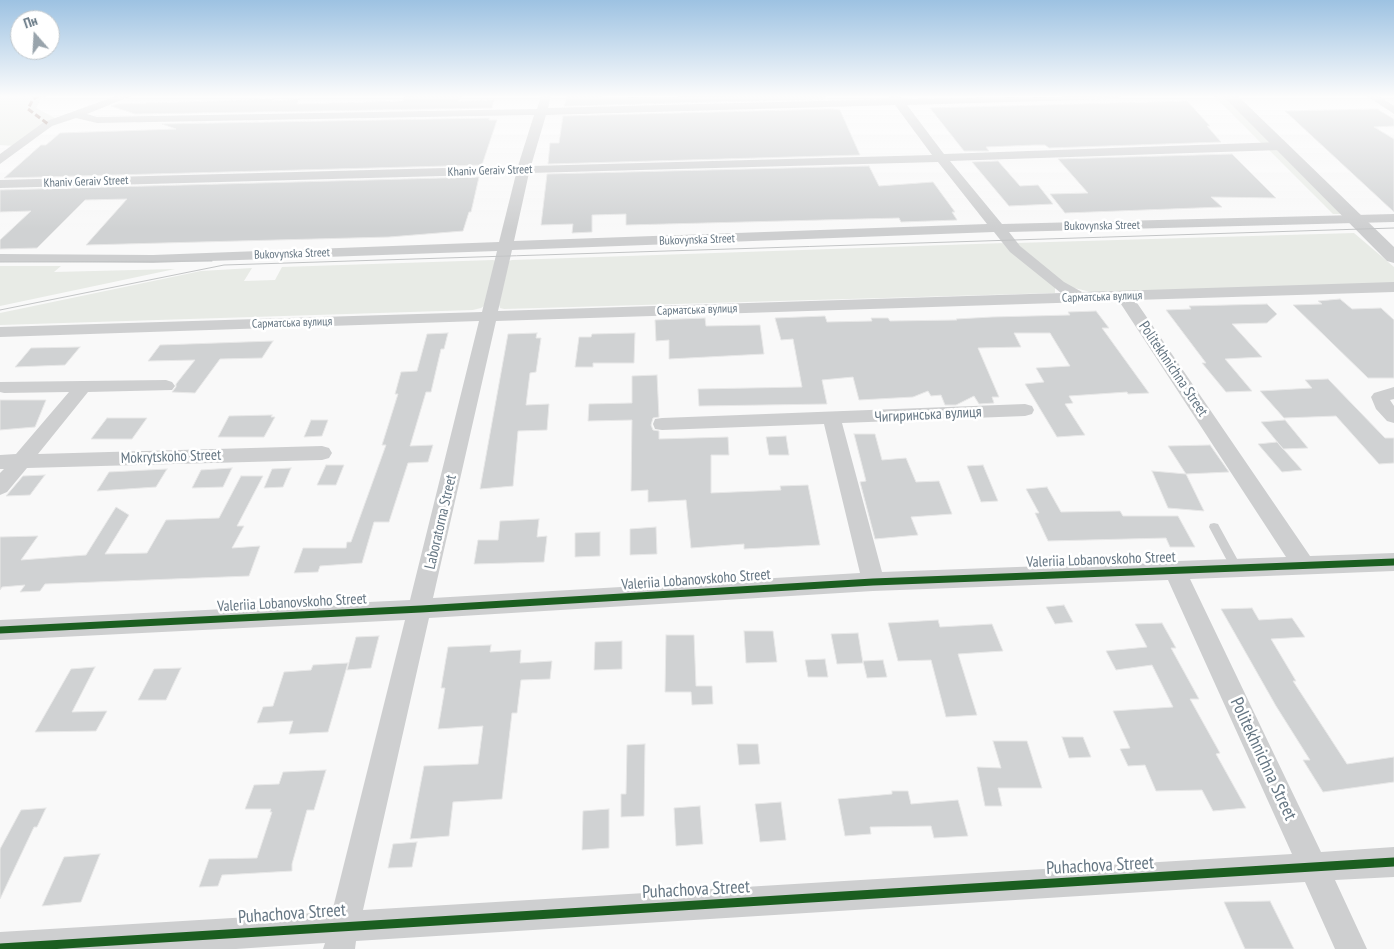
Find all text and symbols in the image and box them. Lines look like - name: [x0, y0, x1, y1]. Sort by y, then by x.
- north arrow: [10, 10, 60, 60]
- text: Пн: [21, 11, 40, 32]
- street label: Khaniv Geraiv Street: [447, 162, 533, 180]
- street label: Khaniv Geraiv Street: [43, 173, 129, 191]
- street label: Bukovynska Street: [1064, 218, 1140, 234]
- street label: Bukovynska Street: [659, 231, 735, 249]
- street label: Bukovynska Street: [254, 245, 330, 263]
- street label: Сарматська вулиця: [1062, 288, 1142, 306]
- street label: Сарматська вулиця: [657, 301, 737, 319]
- street label: Сарматська вулиця: [252, 314, 332, 332]
- street label: Politekhnichna Street: [1135, 318, 1211, 420]
- street label: Чигиринська вулиця: [874, 403, 982, 427]
- street label: Mokrytskoho Street: [121, 446, 221, 468]
- street label: Laboratorna Street: [421, 473, 461, 571]
- street label: Valeriia Lobanovskoho Street: [1026, 548, 1176, 572]
- street label: Valeriia Lobanovskoho Street: [621, 566, 771, 594]
- street label: Valeriia Lobanovskoho Street: [217, 590, 367, 616]
- street label: Politekhnichna Street: [1225, 694, 1301, 824]
- street label: Puhachova Street: [1046, 852, 1154, 880]
- street label: Puhachova Street: [642, 876, 750, 904]
- street label: Puhachova Street: [238, 899, 346, 929]

